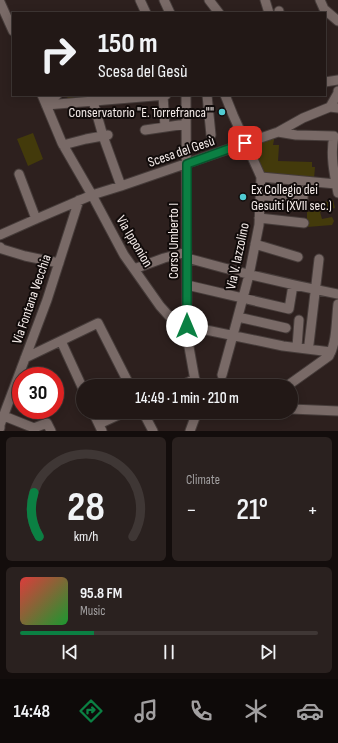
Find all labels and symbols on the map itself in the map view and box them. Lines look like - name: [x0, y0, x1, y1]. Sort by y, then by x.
- place label: Conservatorio "E. Torrefranca"": [69, 104, 214, 121]
- marker: Conservatorio "E. Torrefranca"": [217, 107, 227, 117]
- pin: [228, 126, 262, 160]
- street label: Scesa del Gesù: [146, 132, 217, 171]
- place label: Ex Collegio dei Gesuiti (XVII sec.): [251, 181, 332, 214]
- marker: Ex Collegio dei Gesuiti (XVII sec.): [238, 192, 248, 202]
- street label: Corso Umberto I: [165, 203, 182, 279]
- street label: Via Ipponion: [113, 212, 157, 270]
- street label: Via V. Iazzolino: [222, 221, 253, 291]
- street label: Via Fontana Vecchia: [8, 252, 55, 346]
- position arrow: [166, 305, 208, 347]
- speed limit sign: 30: [12, 367, 64, 419]

